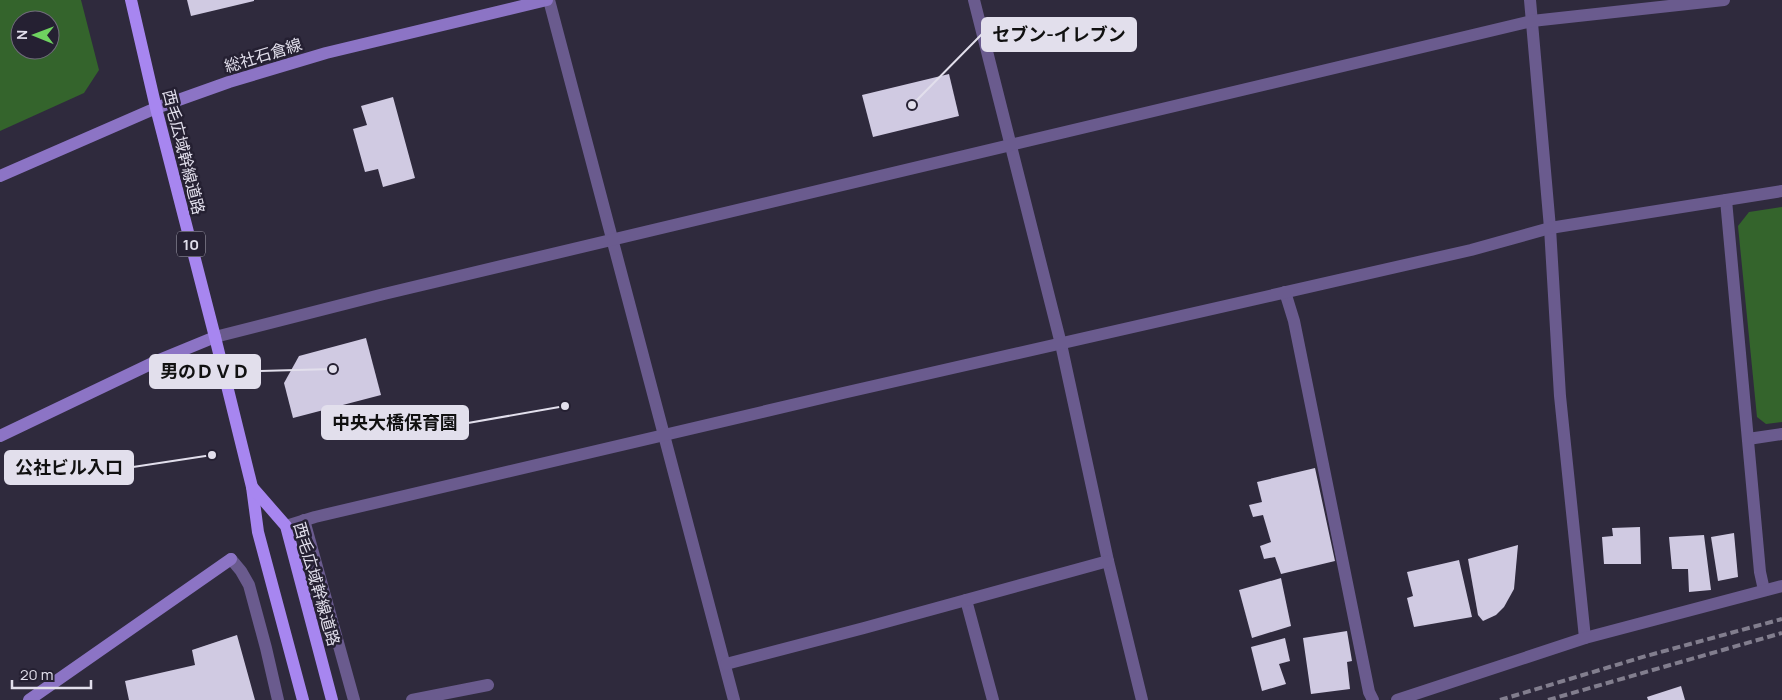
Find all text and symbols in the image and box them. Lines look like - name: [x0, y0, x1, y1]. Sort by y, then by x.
- north arrow: [10, 10, 60, 60]
- callout: セブン-イレブン: [982, 18, 1136, 51]
- text: セブン-イレブン: [992, 22, 1126, 46]
- text: N: [12, 30, 31, 40]
- street label: 総社石倉線: [222, 33, 304, 77]
- street label: 西毛広域幹線道路: [158, 87, 210, 217]
- road number: 10: [177, 232, 205, 256]
- callout: 男のＤＶＤ: [150, 355, 260, 388]
- text: 男のＤＶＤ: [160, 359, 250, 383]
- callout: 中央大橋保育園: [322, 406, 468, 439]
- text: 中央大橋保育園: [332, 410, 458, 434]
- callout: 公社ビル入口: [5, 451, 133, 484]
- text: 公社ビル入口: [15, 455, 123, 479]
- street label: 西毛広域幹線道路: [289, 519, 345, 649]
- scale bar: [12, 658, 91, 690]
- text: 20 m: [20, 664, 53, 685]

